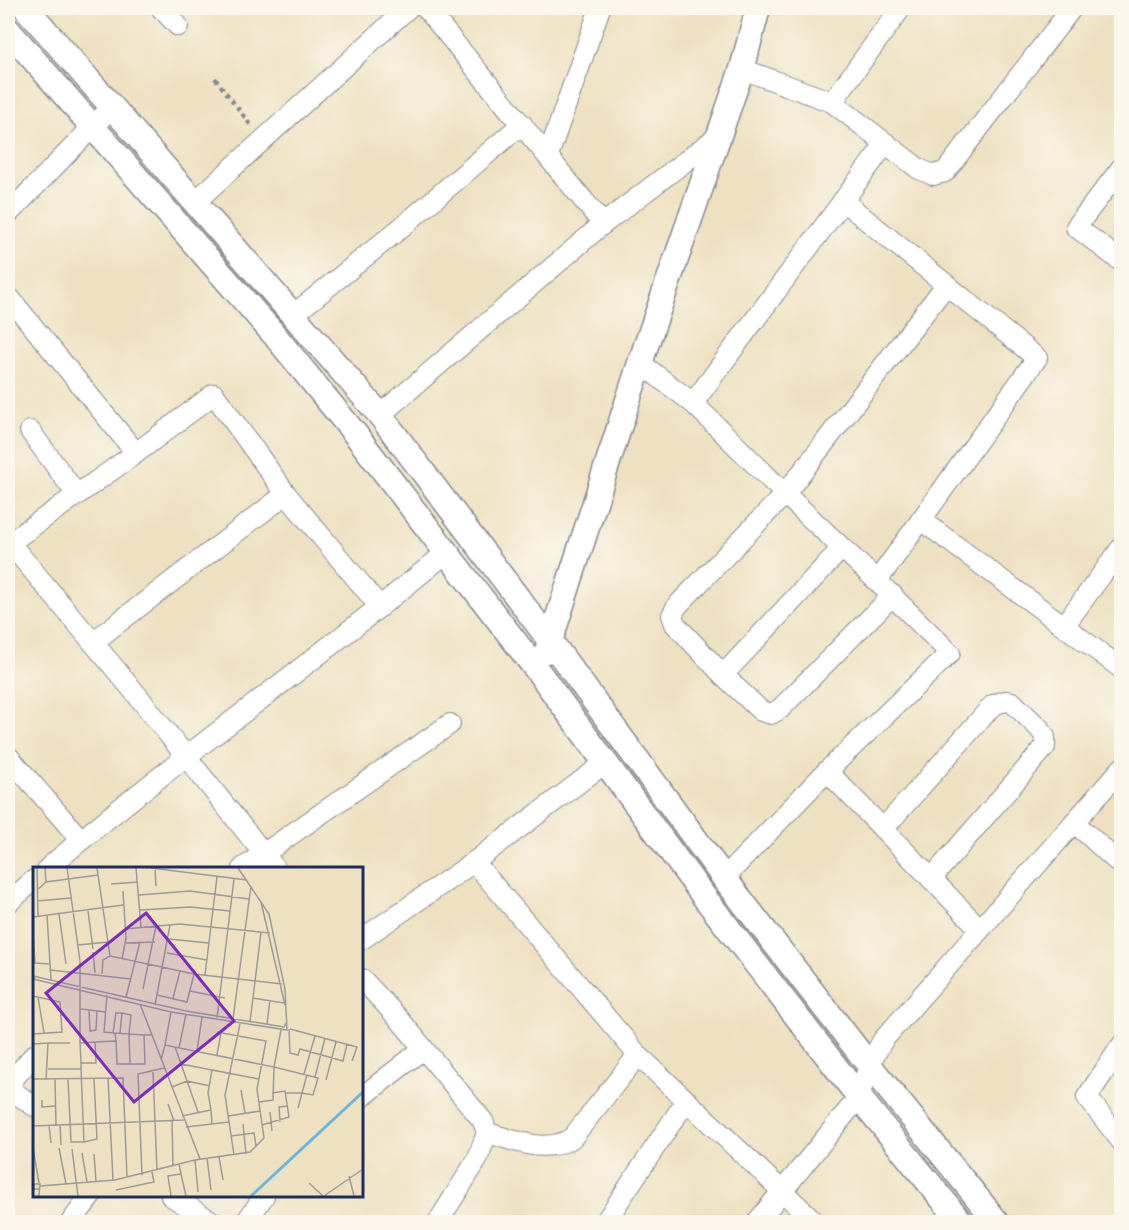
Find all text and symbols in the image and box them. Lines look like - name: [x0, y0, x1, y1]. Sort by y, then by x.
- inset map: [33, 867, 363, 1197]

